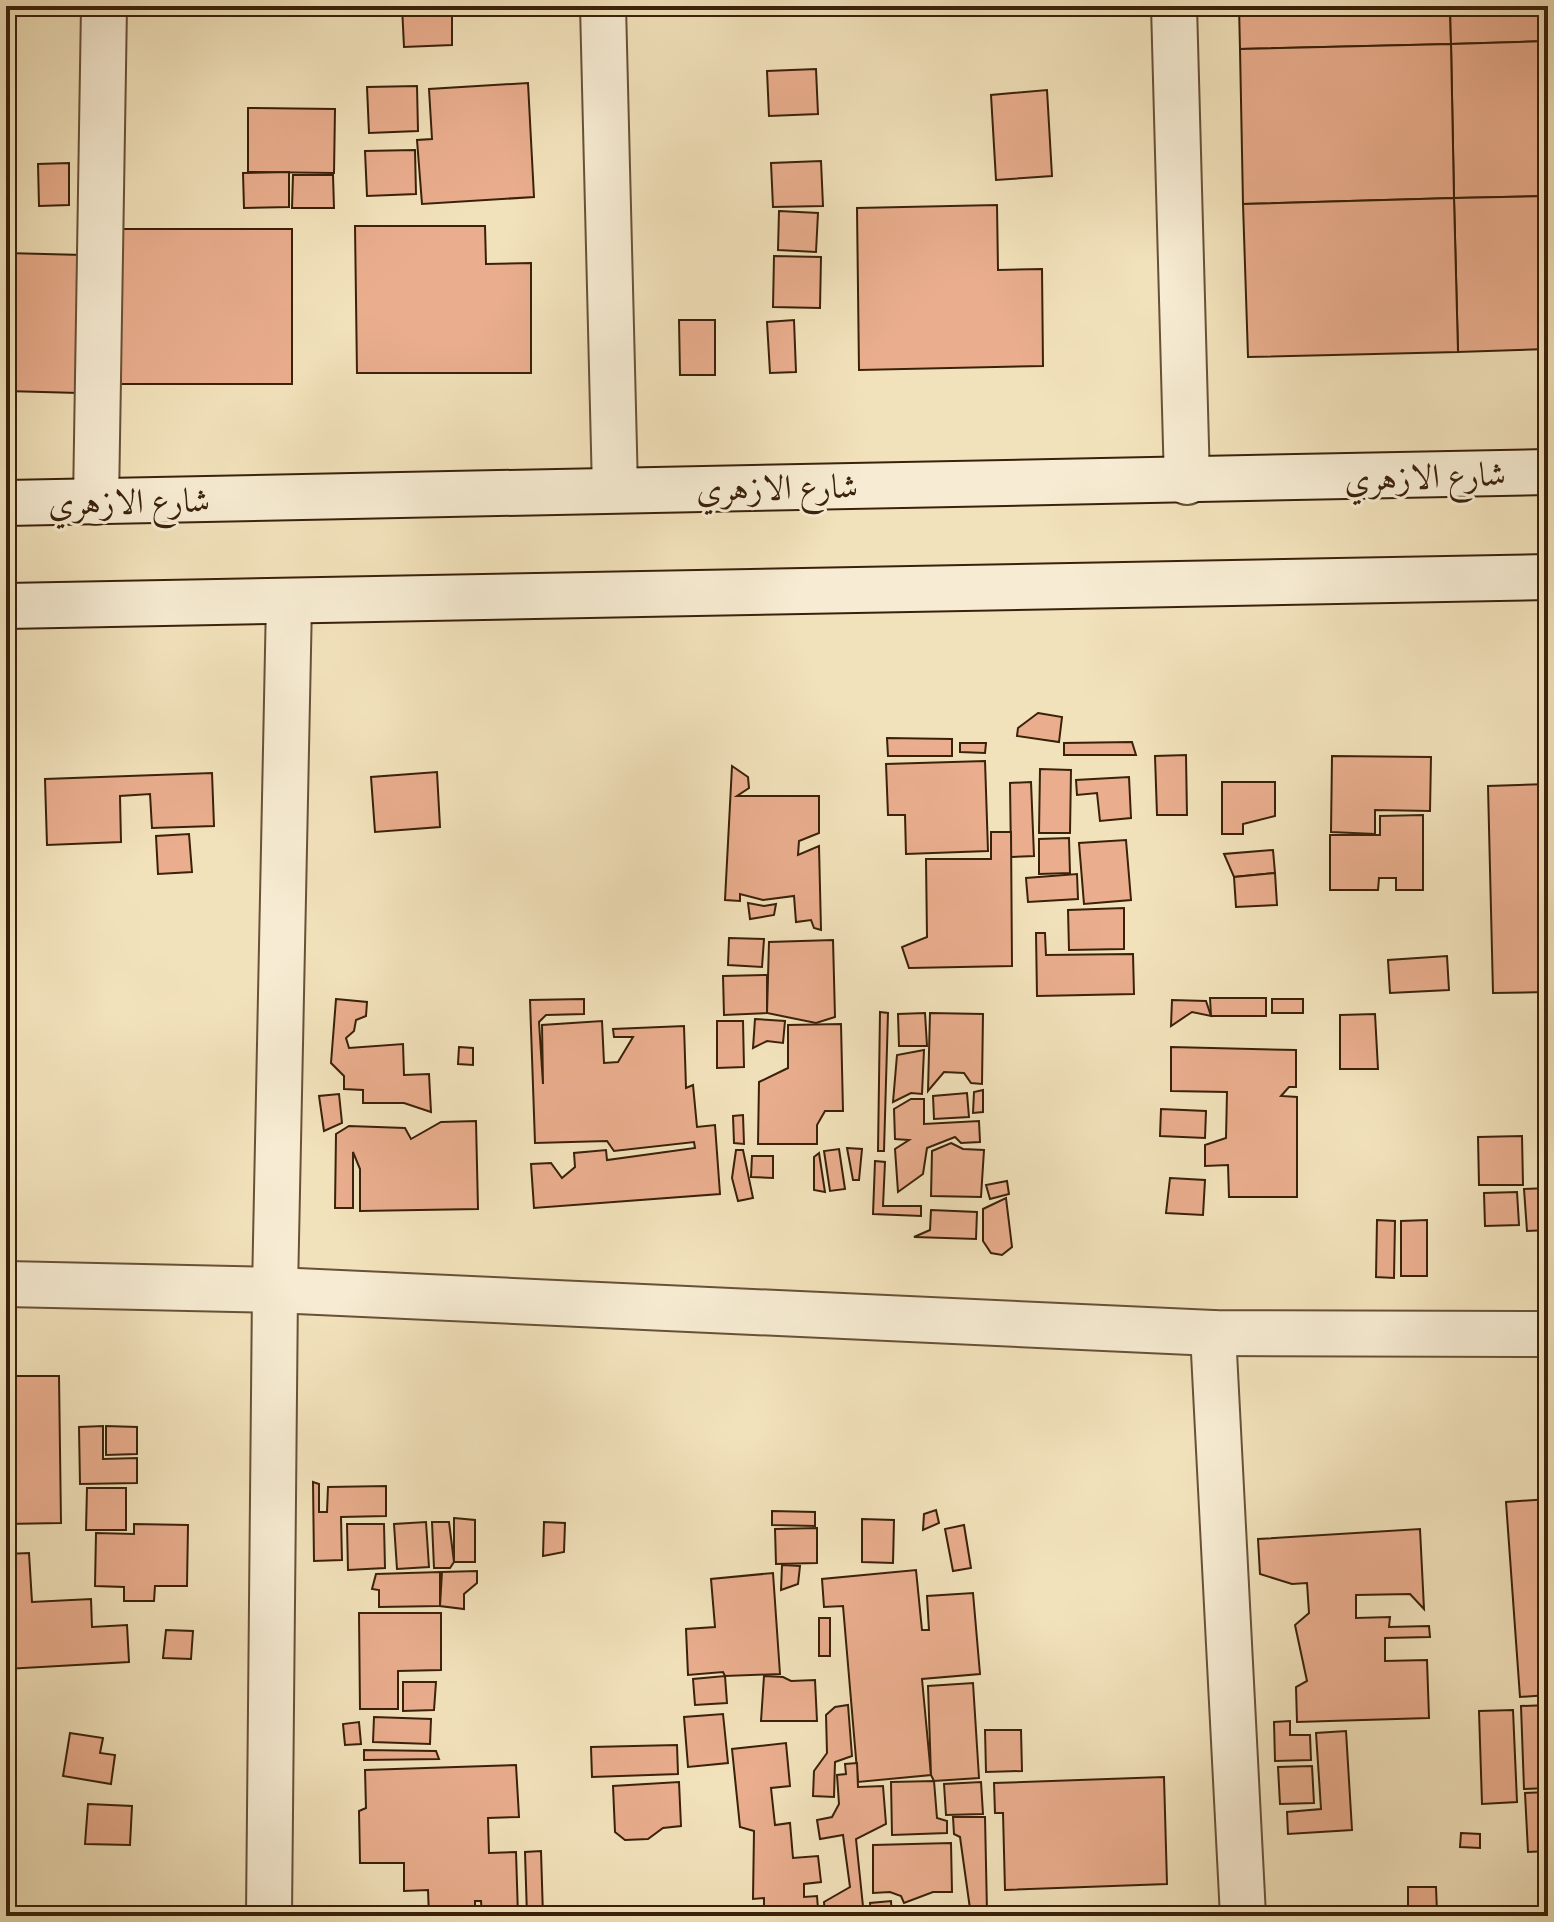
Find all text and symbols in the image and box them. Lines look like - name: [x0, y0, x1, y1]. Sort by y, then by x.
- street label: شارع الازهري: [1343, 454, 1507, 508]
- street label: شارع الازهري: [696, 467, 859, 517]
- street label: شارع الازهري: [48, 481, 211, 531]

